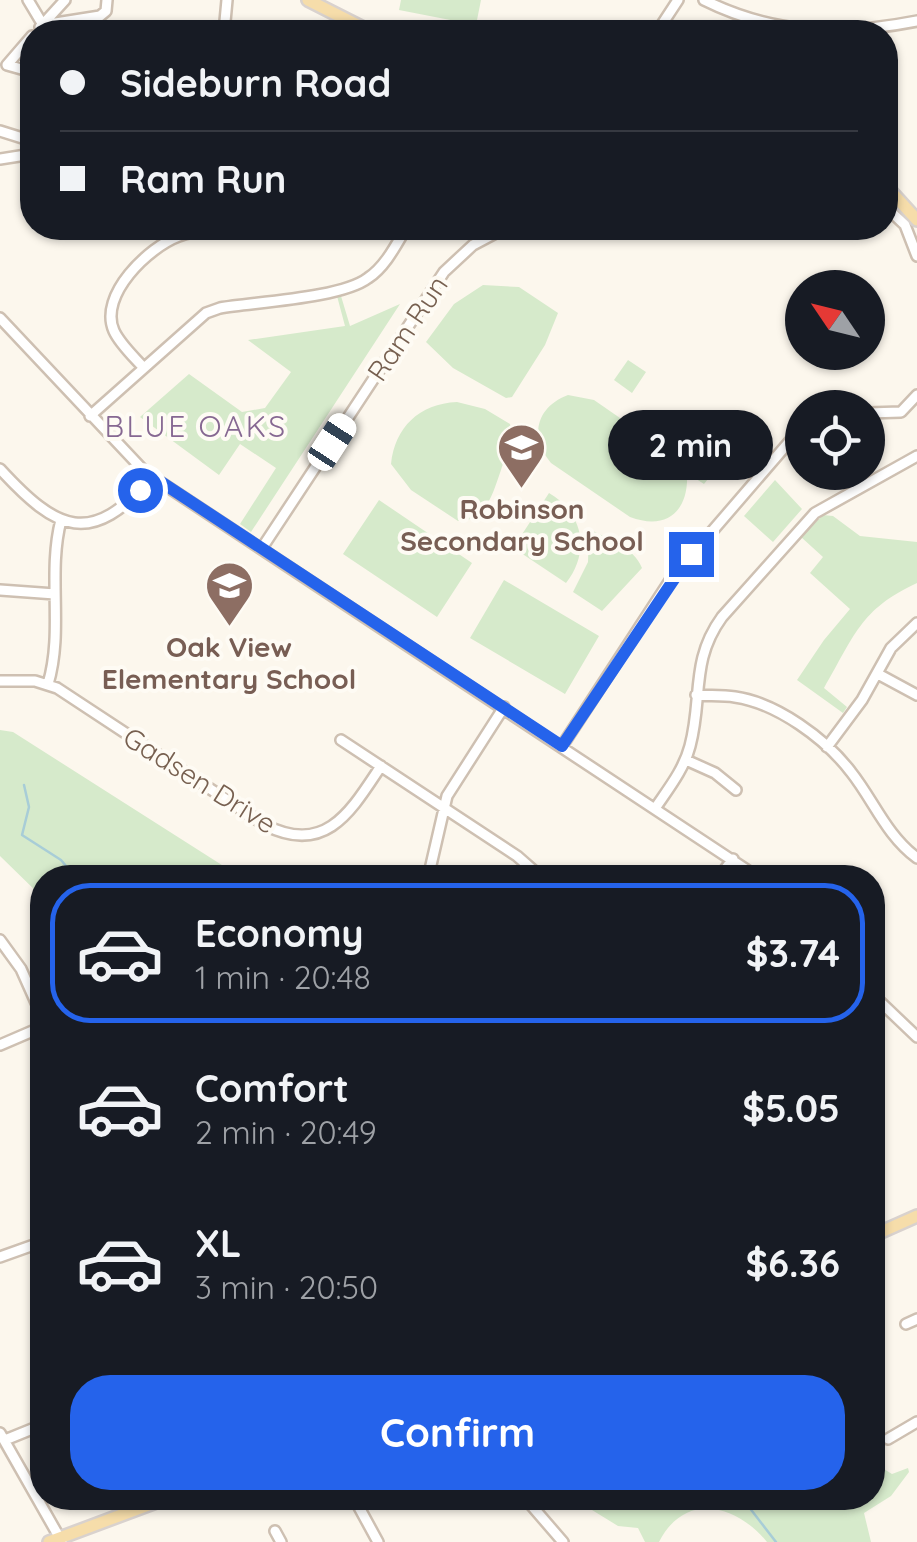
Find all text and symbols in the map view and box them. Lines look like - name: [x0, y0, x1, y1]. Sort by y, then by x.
- text: Sideburn Road: [120, 59, 391, 107]
- text: Ram Run: [120, 155, 286, 203]
- street label: Ram Run: [359, 269, 455, 387]
- north arrow: [785, 270, 885, 370]
- map controls: [785, 270, 885, 490]
- button: locate: [785, 390, 885, 490]
- district label: BLUE OAKS: [104, 407, 288, 445]
- car: [303, 409, 361, 475]
- callout: 2 min: [608, 409, 774, 479]
- school or university icon: Robinson Secondary School: [496, 422, 548, 490]
- text: 2 min: [649, 425, 732, 465]
- route start: [118, 468, 163, 513]
- place label: Robinson Secondary School: [400, 491, 644, 558]
- route end: [669, 532, 714, 577]
- school or university icon: Oak View Elementary School: [203, 560, 255, 628]
- place label: Oak View Elementary School: [102, 629, 356, 696]
- street label: Gadsen Drive: [117, 719, 283, 841]
- icon: car: [75, 908, 165, 998]
- text: Economy: [195, 909, 364, 957]
- text: $3.74: [746, 929, 840, 977]
- text: 1 min · 20:48: [195, 957, 371, 997]
- icon: car: [75, 1063, 165, 1153]
- text: Comfort: [195, 1064, 349, 1112]
- text: $5.05: [742, 1084, 840, 1132]
- text: 2 min · 20:49: [195, 1112, 377, 1152]
- icon: car: [75, 1218, 165, 1308]
- text: XL: [195, 1219, 241, 1267]
- text: $6.36: [745, 1239, 840, 1287]
- text: 3 min · 20:50: [195, 1267, 378, 1307]
- button: Confirm: [70, 1375, 845, 1490]

